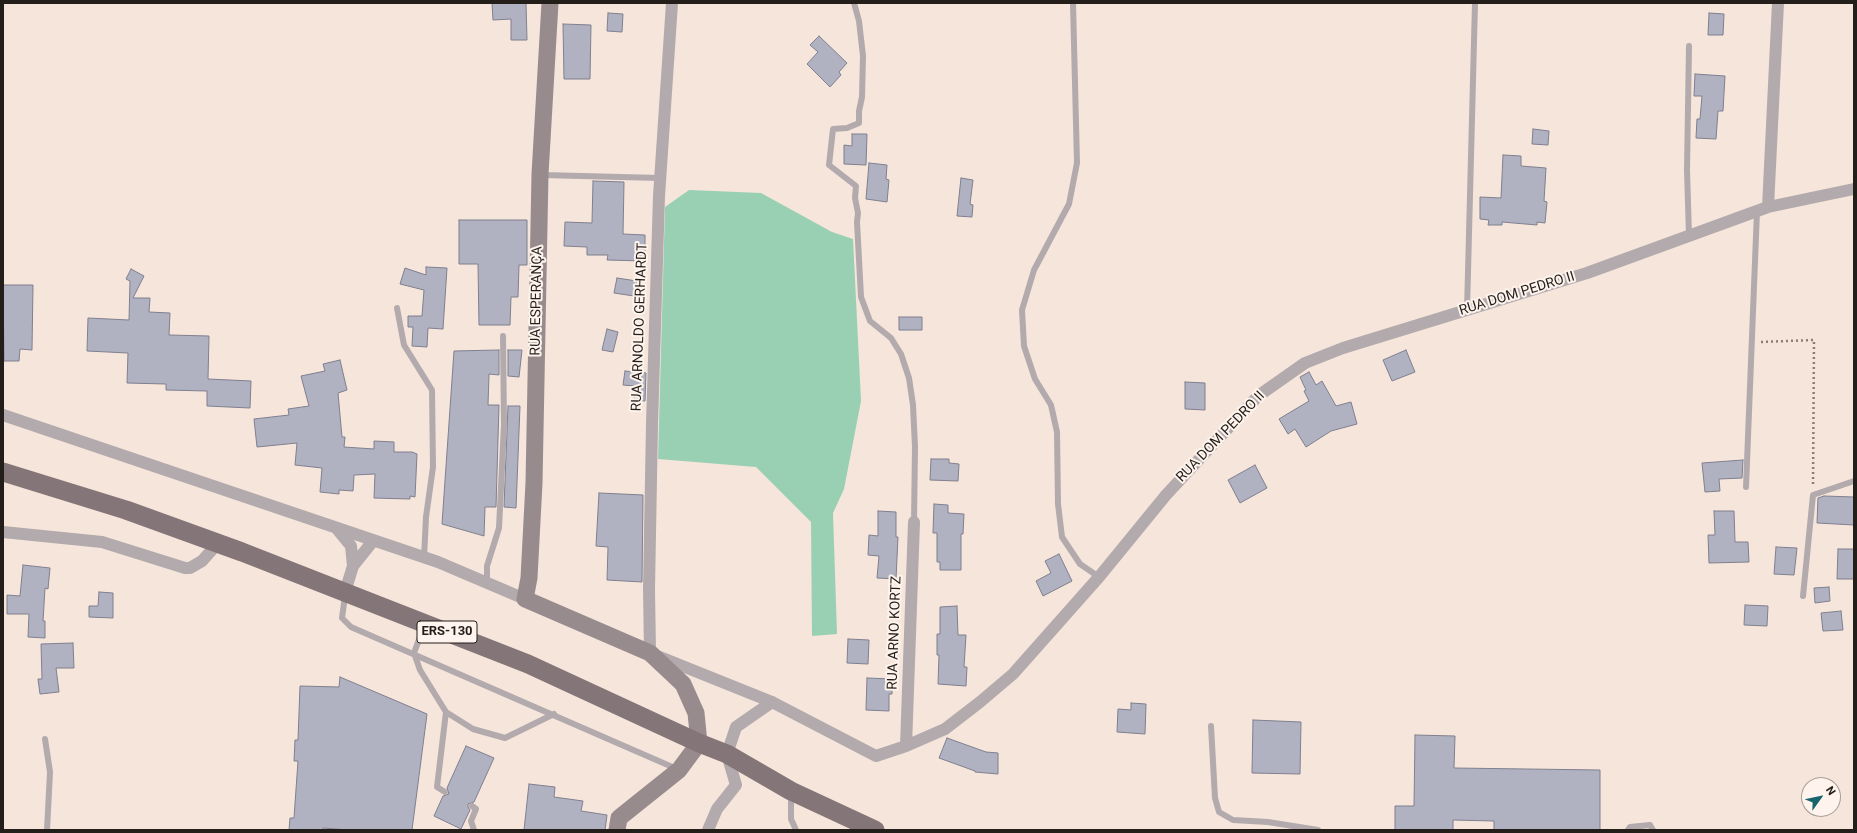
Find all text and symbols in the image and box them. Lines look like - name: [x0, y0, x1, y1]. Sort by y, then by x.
- street label: RUA ARNOLDO GERHARDT: [629, 242, 651, 412]
- street label: RUA ESPERANÇA: [528, 246, 546, 356]
- street label: RUA DOM PEDRO II: [1457, 268, 1577, 320]
- street label: RUA DOM PEDRO II: [1173, 388, 1269, 486]
- street label: RUA ARNO KORTZ: [885, 576, 905, 690]
- road number: ERS-130: [417, 621, 477, 643]
- north arrow: [1801, 777, 1841, 817]
- text: N: [1823, 784, 1838, 798]

